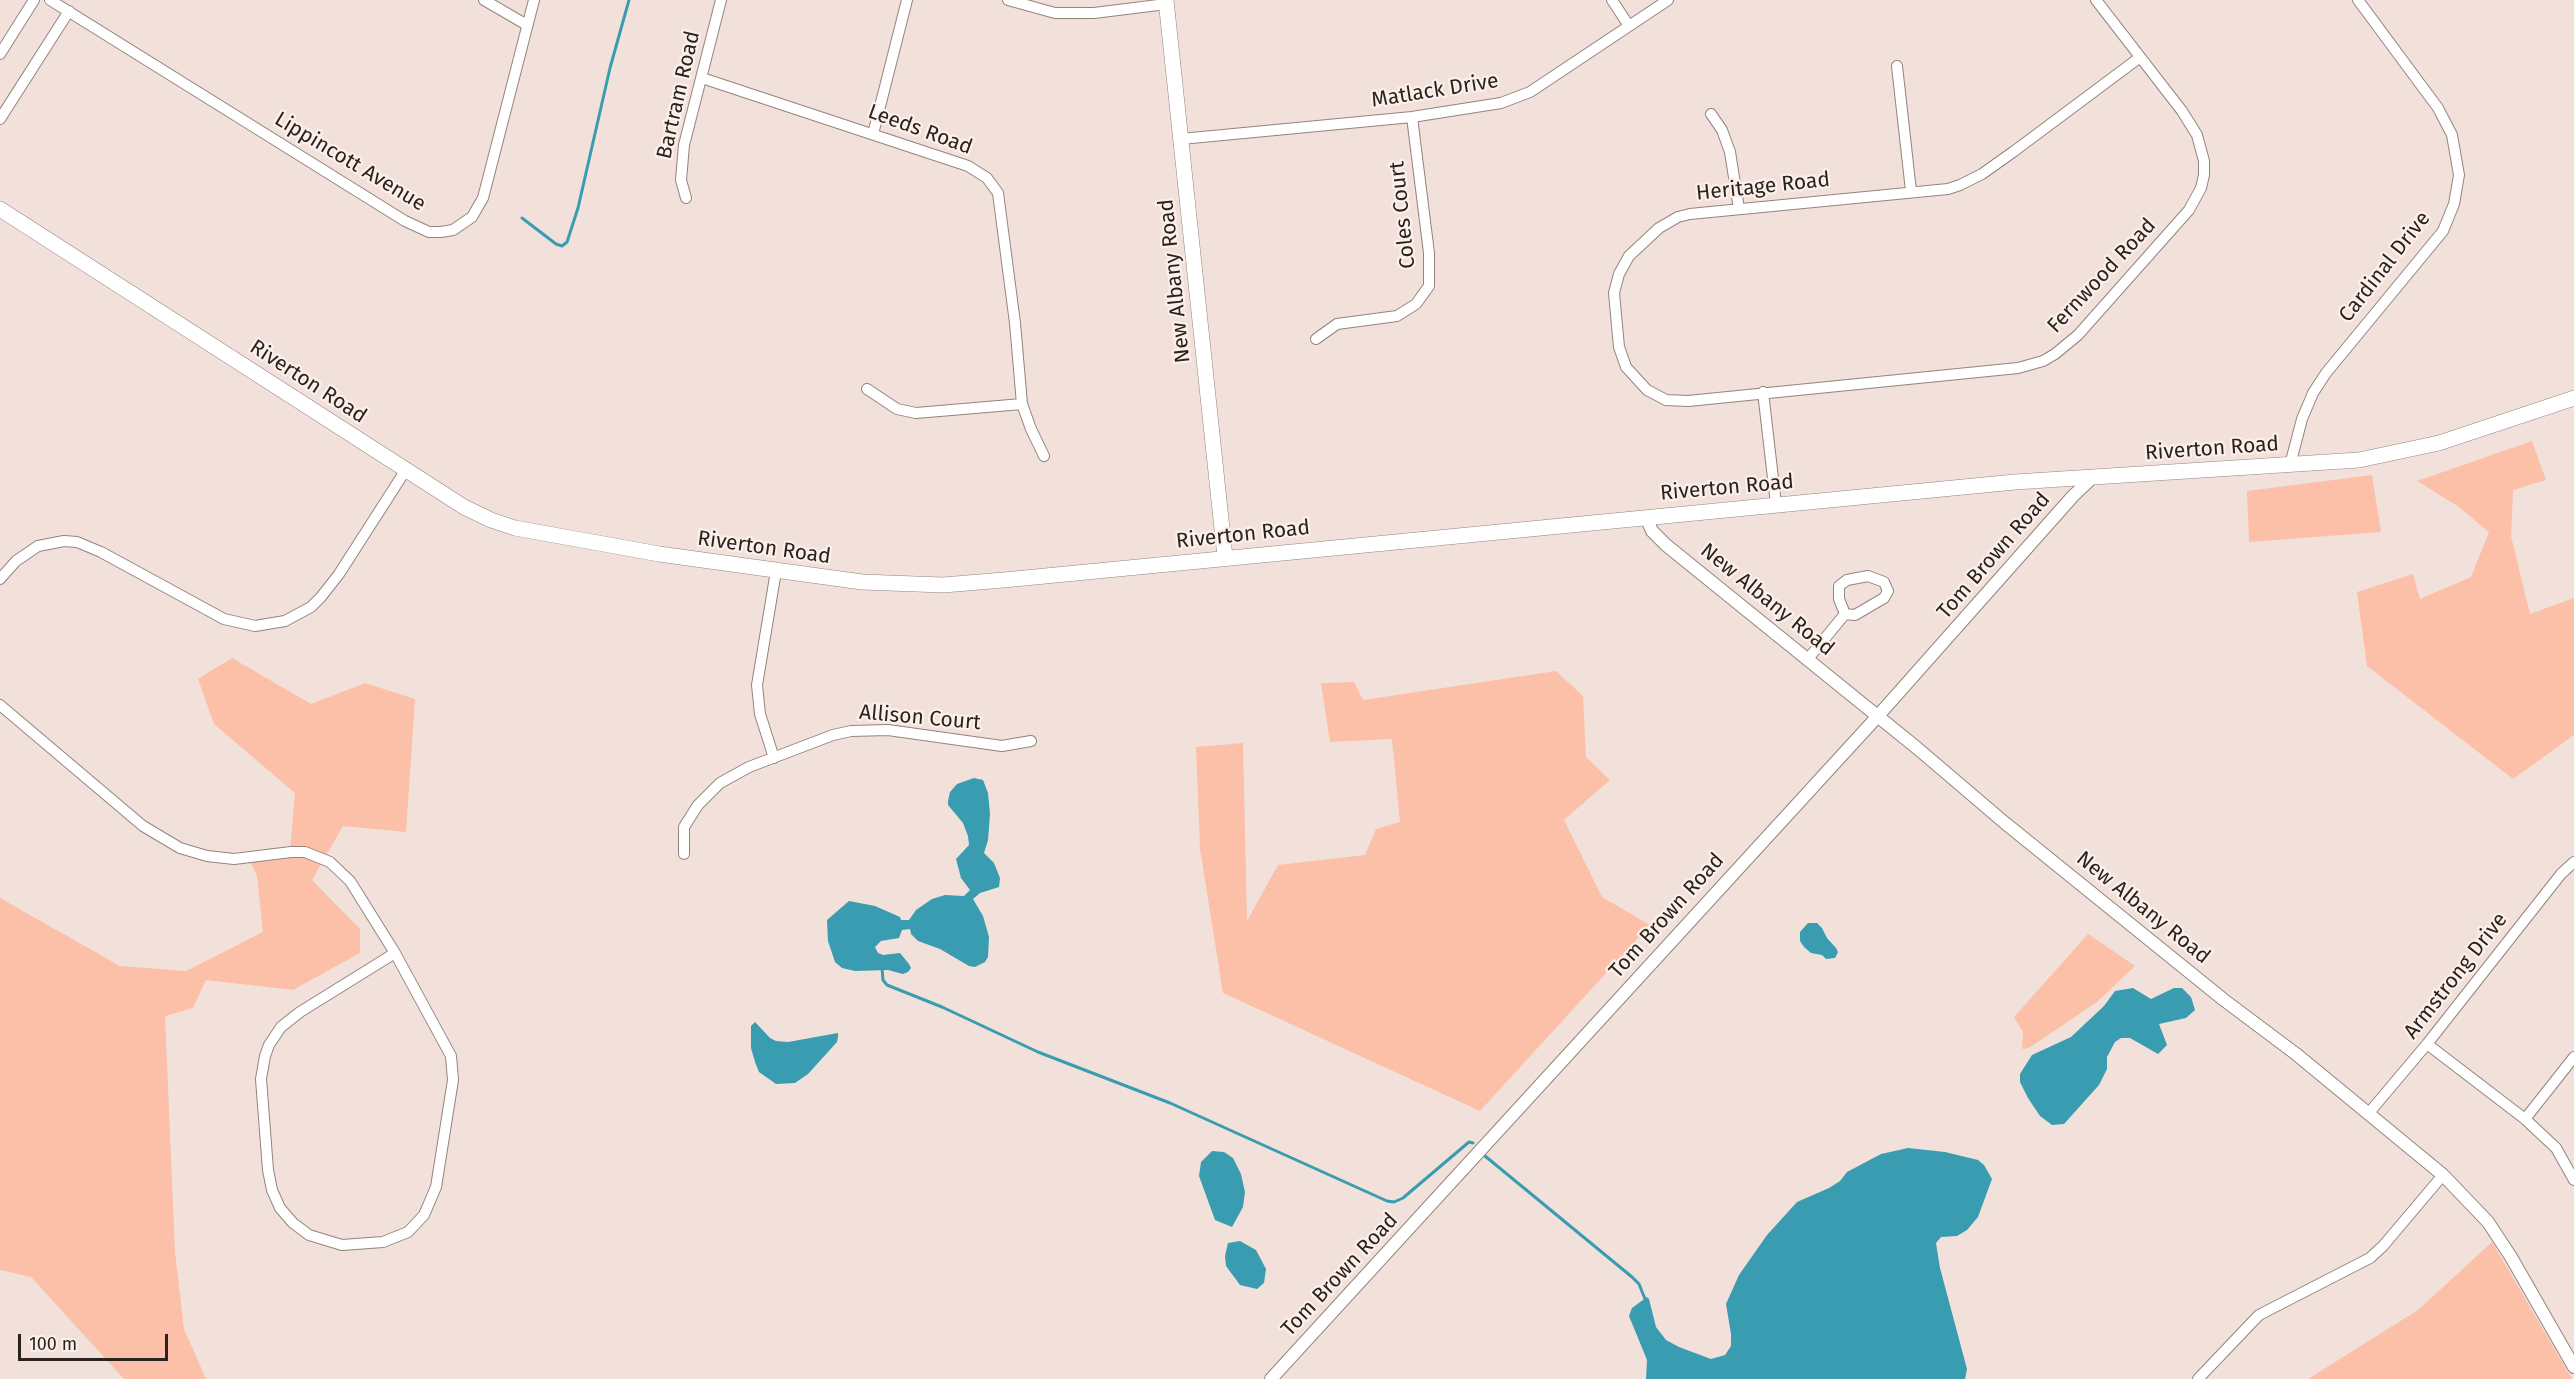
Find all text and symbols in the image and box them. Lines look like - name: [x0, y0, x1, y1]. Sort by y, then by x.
- street label: Bartram Road: [652, 29, 706, 161]
- street label: Matlack Drive: [1370, 69, 1500, 113]
- street label: Leeds Road: [864, 99, 976, 161]
- street label: Lippincott Avenue: [270, 107, 430, 217]
- street label: Coles Court: [1385, 160, 1421, 270]
- street label: Heritage Road: [1695, 167, 1831, 207]
- street label: New Albany Road: [1154, 198, 1196, 364]
- street label: Cardinal Drive: [2334, 207, 2436, 327]
- street label: Fernwood Road: [2042, 213, 2162, 339]
- street label: Riverton Road: [245, 335, 371, 429]
- street label: Riverton Road: [2144, 432, 2280, 466]
- street label: Riverton Road: [1659, 470, 1795, 506]
- street label: Tom Brown Road: [1932, 488, 2056, 624]
- street label: Riverton Road: [1175, 515, 1311, 555]
- street label: Riverton Road: [696, 526, 832, 570]
- street label: New Albany Road: [1695, 538, 1839, 662]
- street label: Allison Court: [858, 700, 982, 736]
- street label: New Albany Road: [2071, 846, 2215, 970]
- street label: Tom Brown Road: [1604, 848, 1730, 984]
- street label: Armstrong Drive: [2399, 908, 2513, 1044]
- street label: Tom Brown Road: [1276, 1208, 1404, 1342]
- scale bar: [21, 1322, 171, 1360]
- text: 100 m: [29, 1333, 77, 1355]

